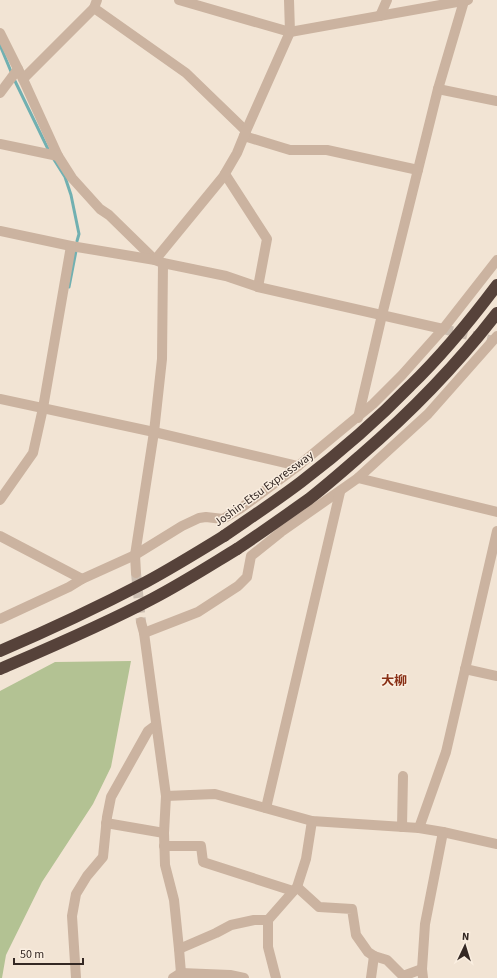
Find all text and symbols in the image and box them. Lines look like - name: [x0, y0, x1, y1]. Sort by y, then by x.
- street label: Joshin-Etsu Expressway: [211, 447, 318, 531]
- district label: 大柳: [381, 672, 407, 690]
- north arrow: [445, 926, 485, 966]
- text: N: [461, 929, 470, 944]
- scale bar: [14, 940, 83, 966]
- text: 50 m: [20, 946, 44, 963]

